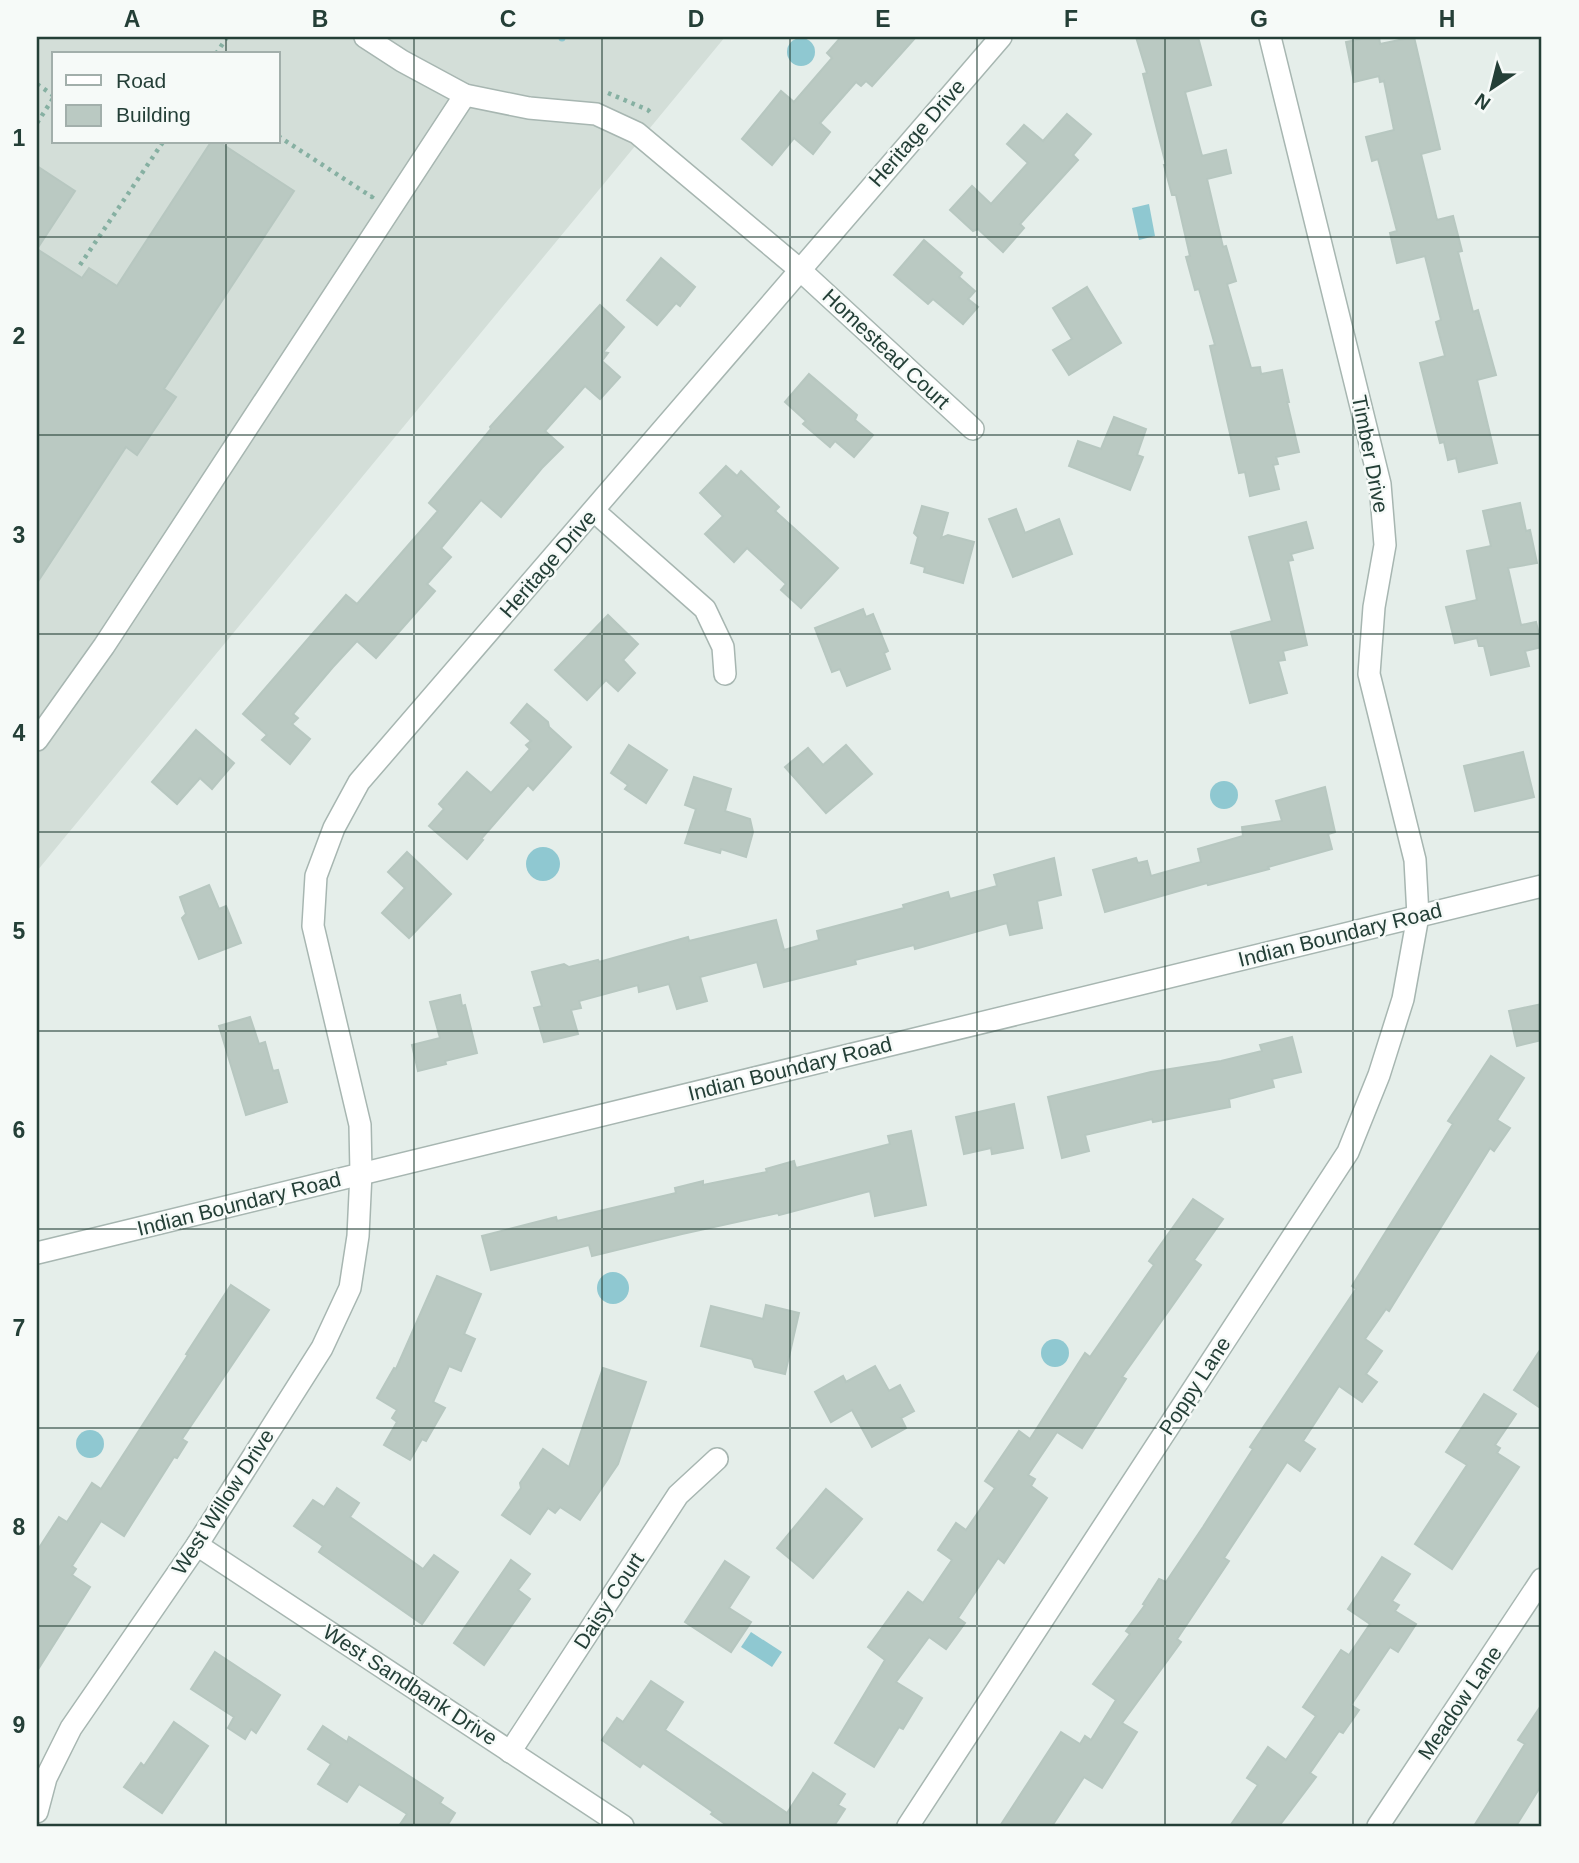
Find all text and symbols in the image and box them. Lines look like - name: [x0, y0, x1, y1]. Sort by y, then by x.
- text: A: [124, 6, 140, 32]
- text: B: [312, 6, 328, 32]
- text: C: [500, 6, 516, 32]
- text: D: [688, 6, 704, 32]
- text: E: [875, 6, 891, 32]
- text: F: [1064, 6, 1078, 32]
- text: G: [1250, 6, 1268, 32]
- text: H: [1439, 6, 1455, 32]
- legend: [52, 52, 280, 144]
- north arrow: [1456, 52, 1526, 122]
- text: Road: [116, 69, 166, 92]
- street label: Heritage Drive: [864, 74, 969, 191]
- text: N: [1471, 89, 1494, 114]
- text: Building: [116, 103, 191, 126]
- text: 1: [13, 125, 26, 151]
- street label: Homestead Court: [818, 284, 954, 413]
- text: 2: [13, 323, 25, 349]
- street label: Timber Drive: [1348, 393, 1393, 515]
- street label: Heritage Drive: [495, 505, 600, 622]
- text: 3: [13, 522, 25, 548]
- text: 4: [13, 720, 26, 746]
- street label: Indian Boundary Road: [1236, 898, 1444, 971]
- text: 5: [13, 918, 26, 944]
- street label: Indian Boundary Road: [686, 1032, 894, 1105]
- text: 6: [13, 1117, 25, 1143]
- street label: Indian Boundary Road: [135, 1167, 343, 1240]
- text: 7: [13, 1315, 25, 1341]
- street label: Poppy Lane: [1154, 1332, 1235, 1439]
- street label: West Willow Drive: [167, 1425, 278, 1579]
- text: 8: [13, 1514, 26, 1540]
- street label: Daisy Court: [569, 1548, 648, 1653]
- street label: West Sandbank Drive: [319, 1620, 502, 1749]
- street label: Meadow Lane: [1413, 1642, 1506, 1764]
- text: 9: [13, 1712, 25, 1738]

